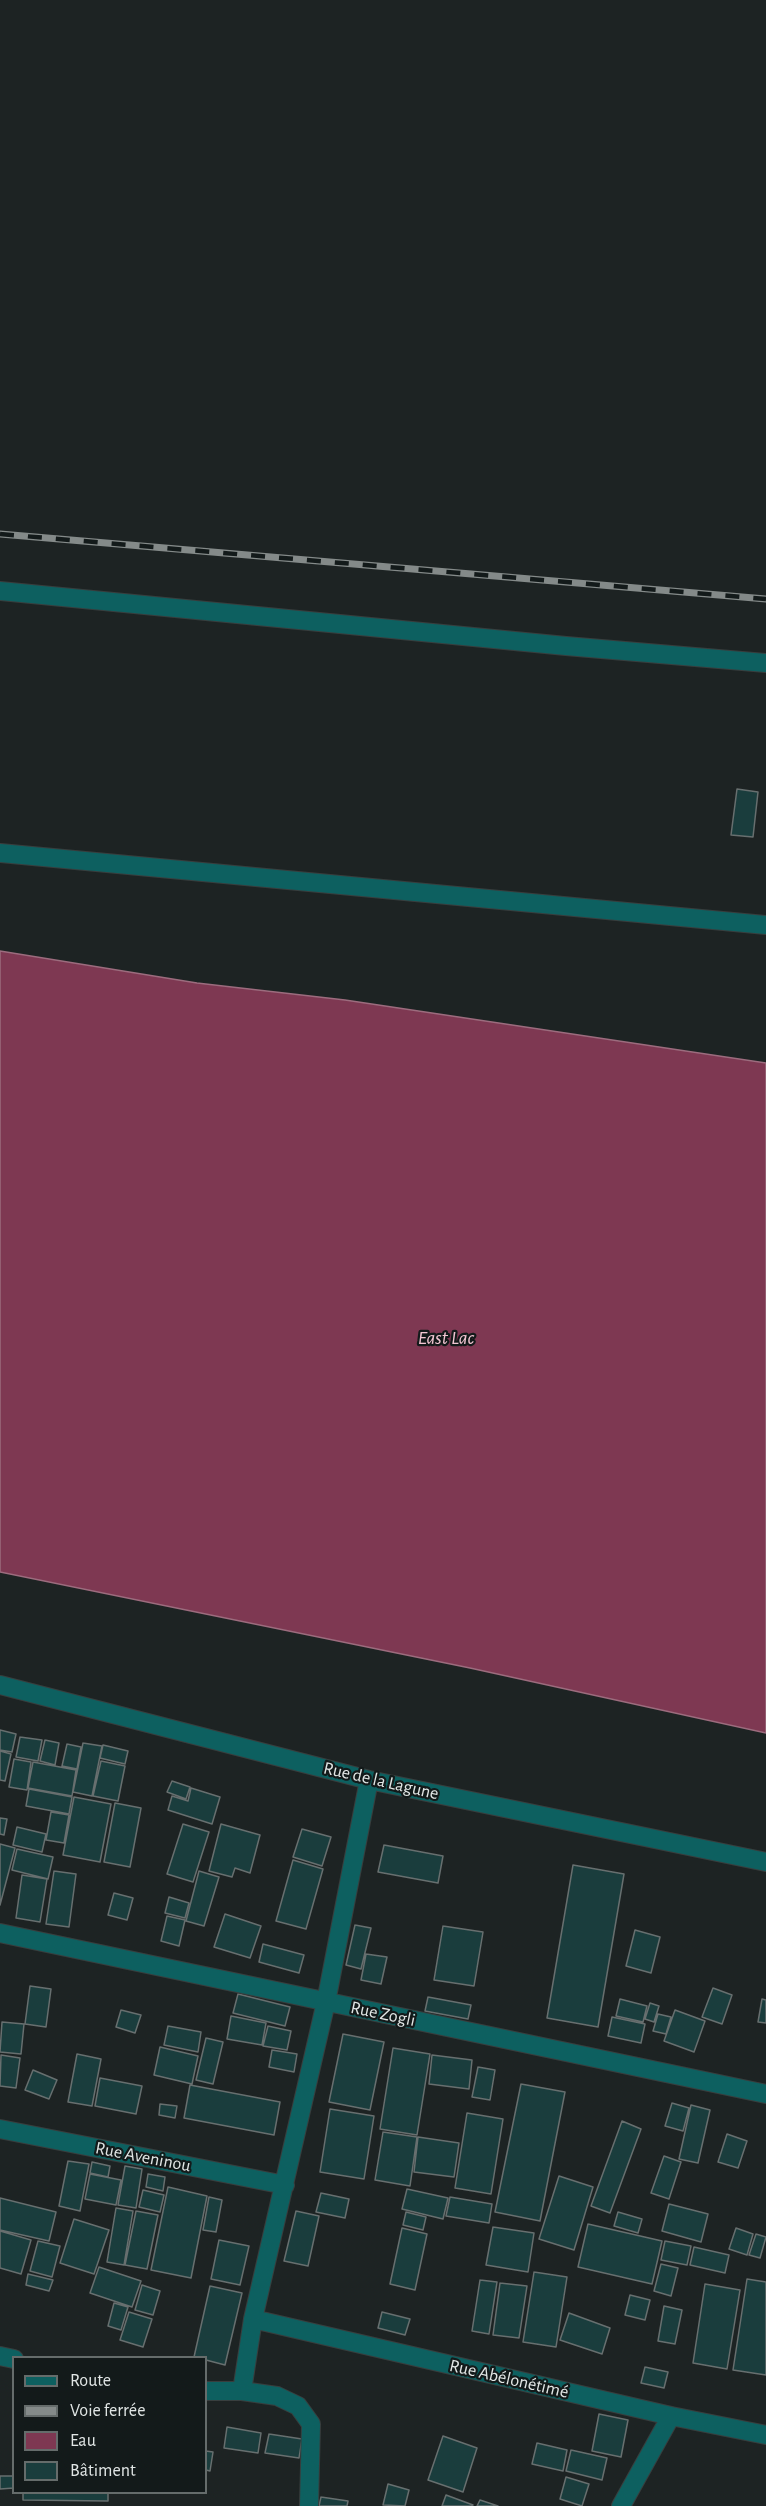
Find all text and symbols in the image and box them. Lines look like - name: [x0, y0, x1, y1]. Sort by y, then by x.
- water label: East Lac: [418, 1326, 474, 1350]
- street label: Rue de la Lagune: [321, 1757, 441, 1805]
- street label: Rue Zogli: [349, 1997, 417, 2031]
- street label: Rue Aveninou: [93, 2137, 193, 2177]
- street label: Rue Abélonétimé: [447, 2355, 571, 2403]
- legend: [12, 2356, 207, 2494]
- text: Route: [70, 2372, 111, 2390]
- text: Voie ferrée: [70, 2402, 145, 2420]
- text: Eau: [70, 2432, 96, 2450]
- text: Bâtiment: [70, 2462, 136, 2480]

